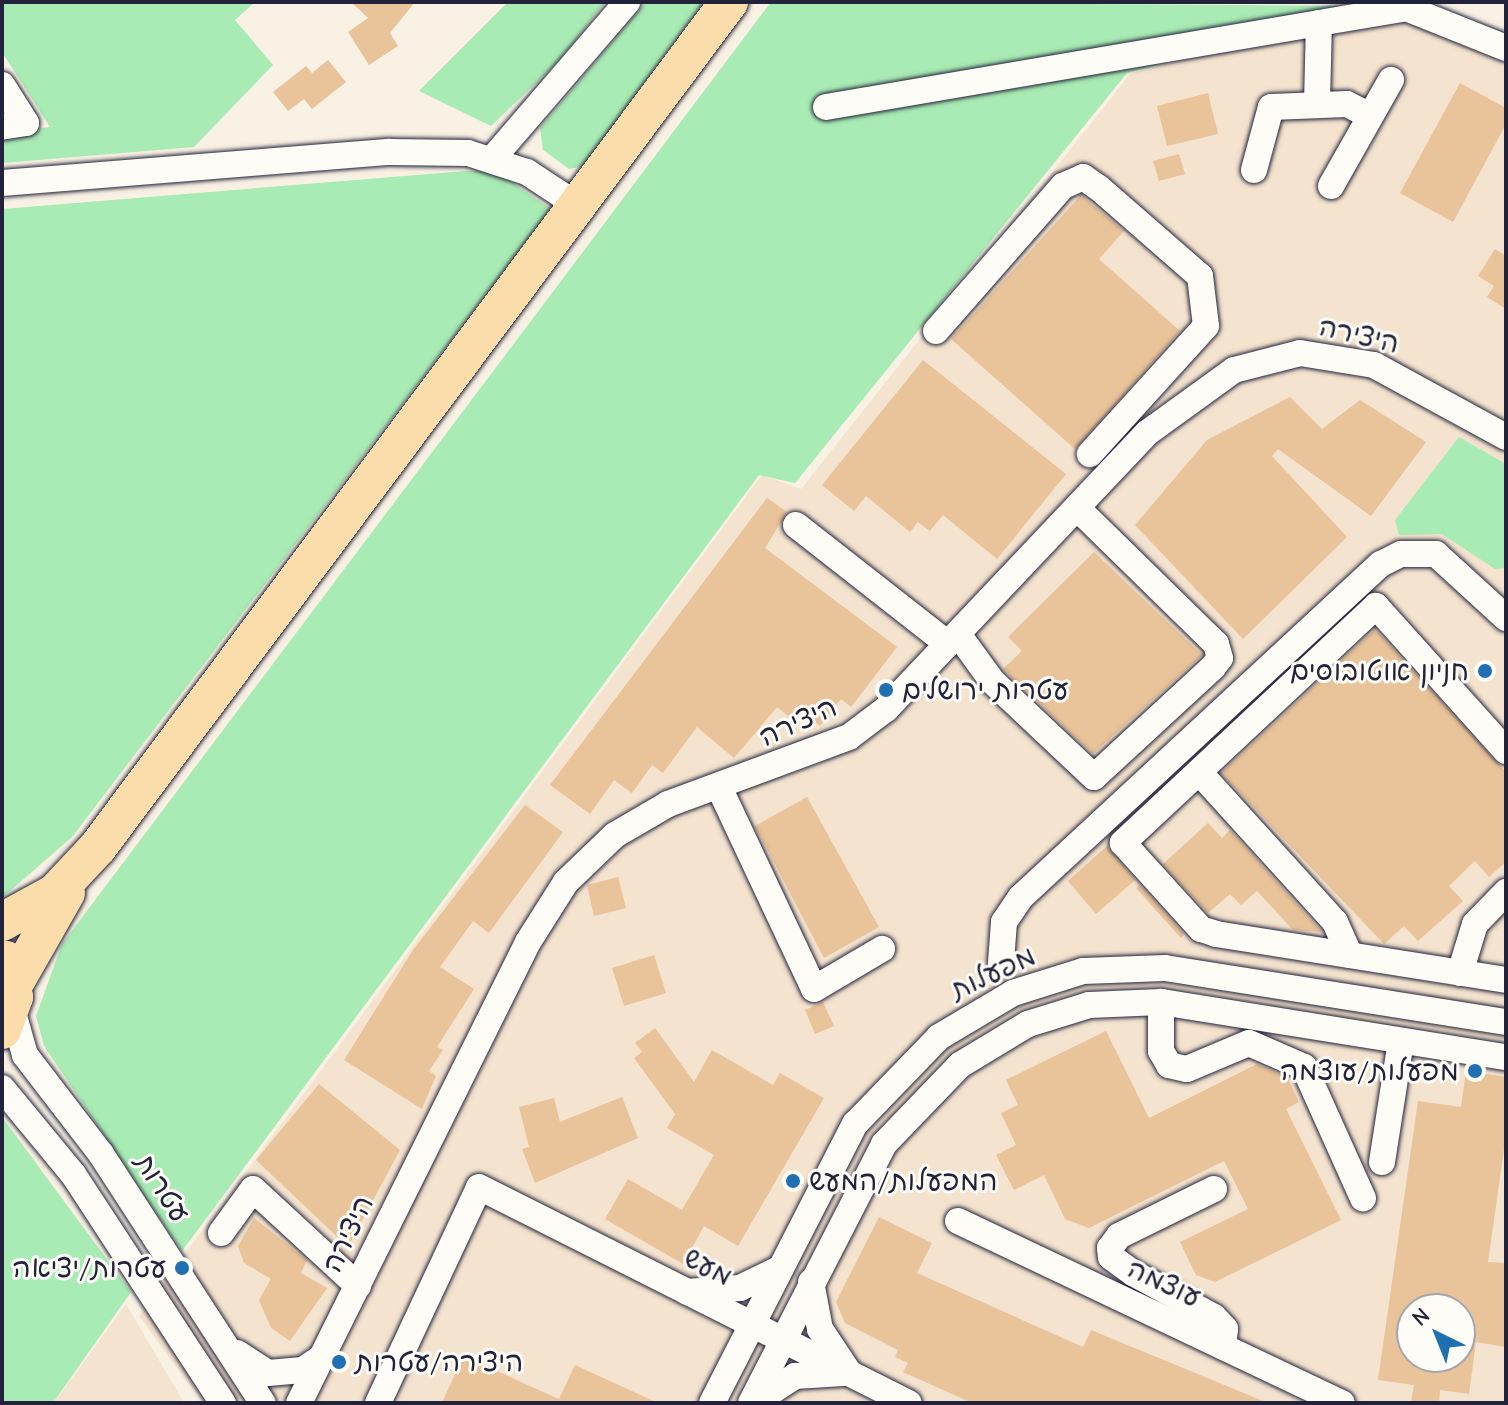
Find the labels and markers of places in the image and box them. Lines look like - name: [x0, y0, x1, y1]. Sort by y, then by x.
- place label: חניון אוטובוסים: [1290, 654, 1469, 688]
- marker: חניון אוטובוסים: [1476, 662, 1494, 680]
- place label: עטרות ירושלים: [902, 673, 1068, 707]
- marker: עטרות ירושלים: [877, 681, 895, 699]
- place label: מפעלות/עוצמה: [1280, 1054, 1459, 1088]
- marker: מפעלות/עוצמה: [1466, 1062, 1484, 1080]
- place label: המפעלות/המעש: [809, 1164, 997, 1198]
- marker: המפעלות/המעש: [784, 1172, 802, 1190]
- place label: עטרות/יציאה: [13, 1251, 166, 1285]
- marker: עטרות/יציאה: [173, 1259, 191, 1277]
- place label: היצירה/עטרות: [355, 1345, 523, 1379]
- marker: היצירה/עטרות: [330, 1353, 348, 1371]

